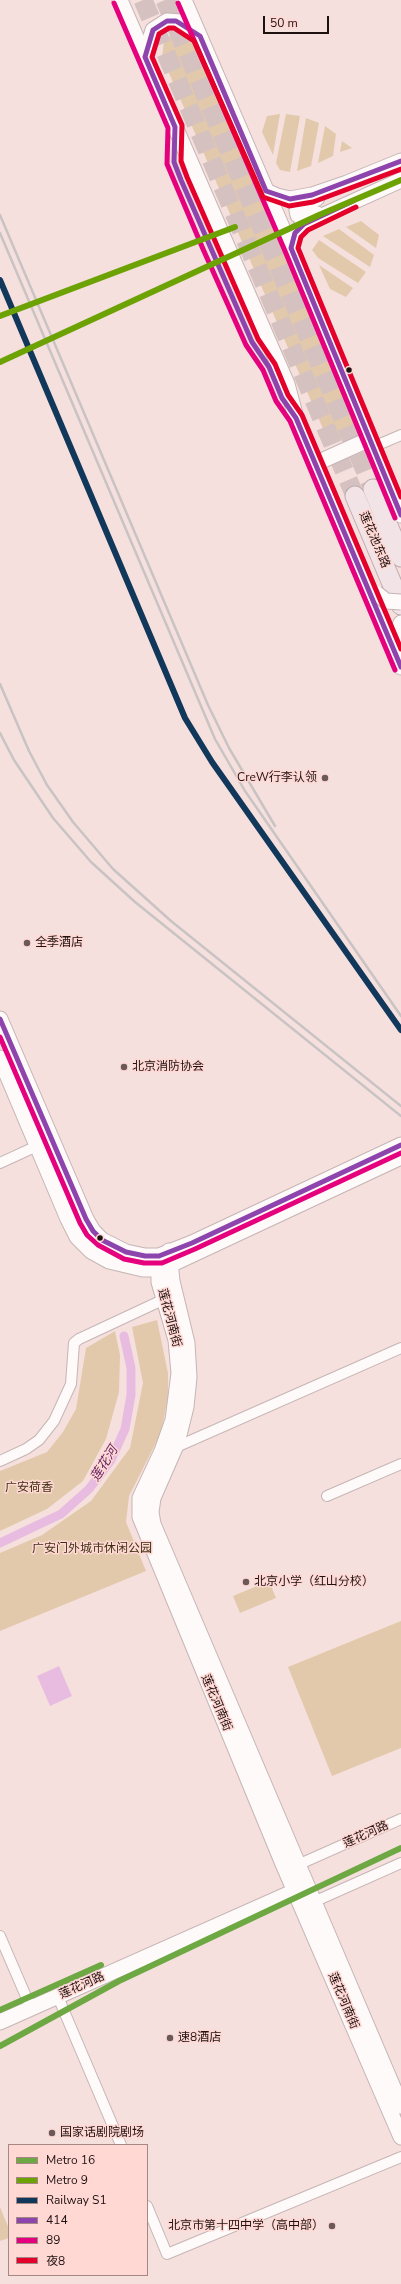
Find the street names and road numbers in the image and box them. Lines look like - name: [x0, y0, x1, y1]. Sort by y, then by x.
- street label: 莲花池东路: [356, 510, 392, 570]
- street label: 莲花河南街: [154, 1287, 184, 1349]
- street label: 莲花河南街: [198, 1673, 234, 1733]
- street label: 莲花河路: [341, 1819, 391, 1851]
- street label: 莲花河路: [57, 1970, 107, 2002]
- street label: 莲花河南街: [325, 1971, 361, 2031]

